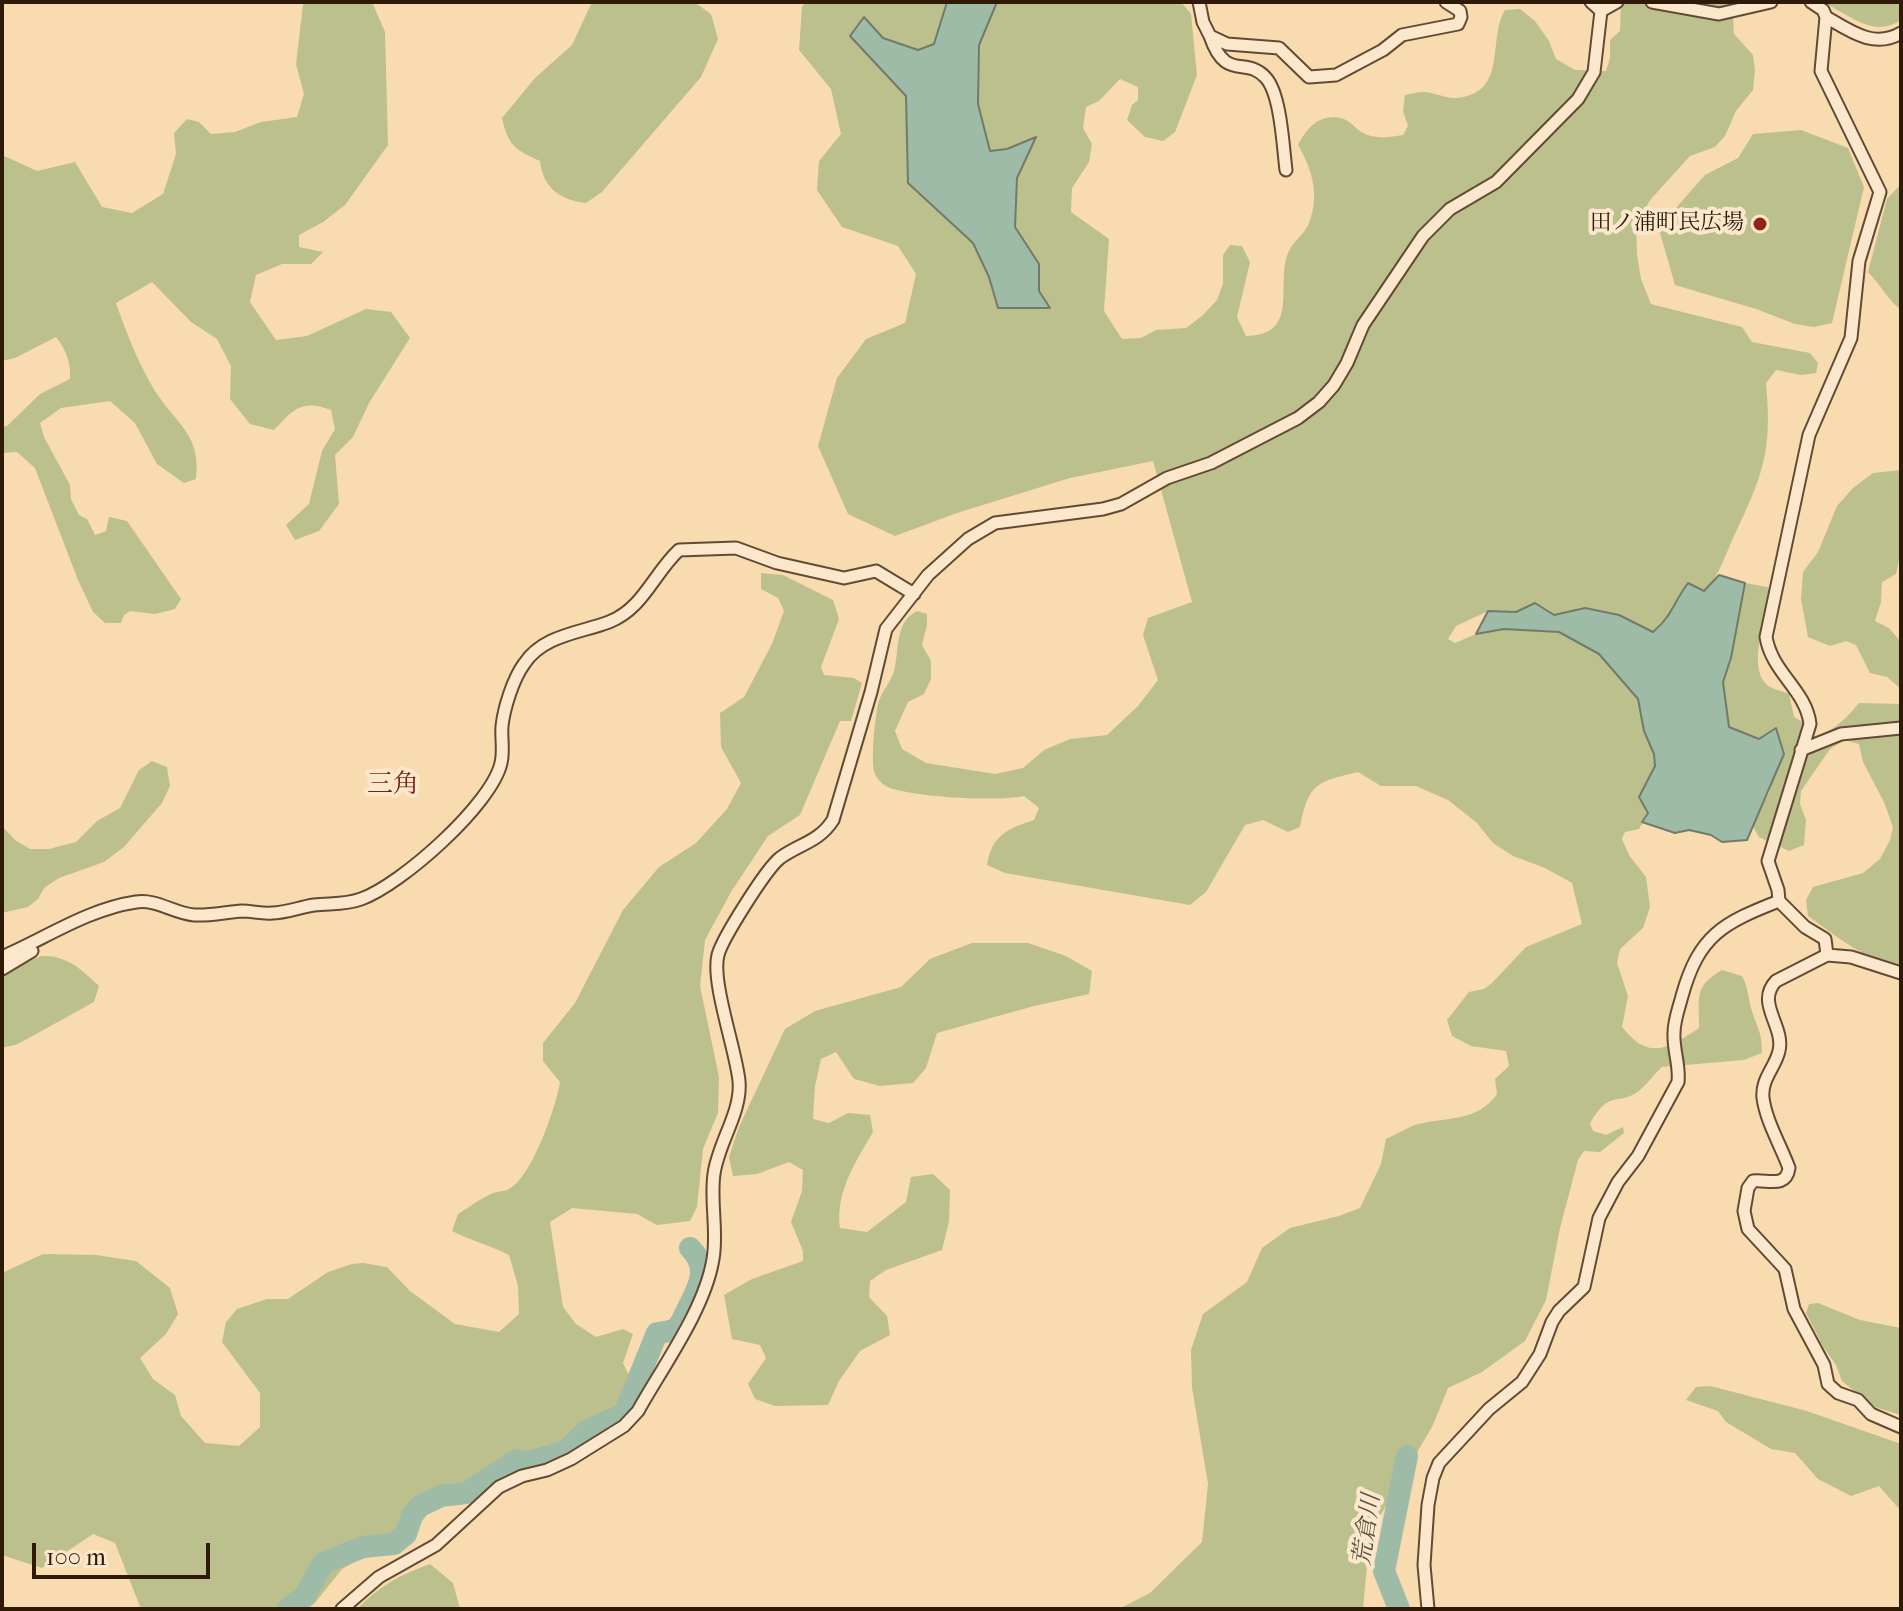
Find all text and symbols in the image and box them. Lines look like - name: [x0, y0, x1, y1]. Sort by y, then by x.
- place label: 田ノ浦町民広場: [1590, 211, 1744, 237]
- marker: 田ノ浦町民広場: [1751, 215, 1769, 233]
- district label: 三角: [367, 770, 419, 802]
- water label: 荒倉川: [1349, 1492, 1387, 1568]
- scale bar: [36, 1527, 214, 1577]
- text: 100 m: [46, 1543, 106, 1571]

